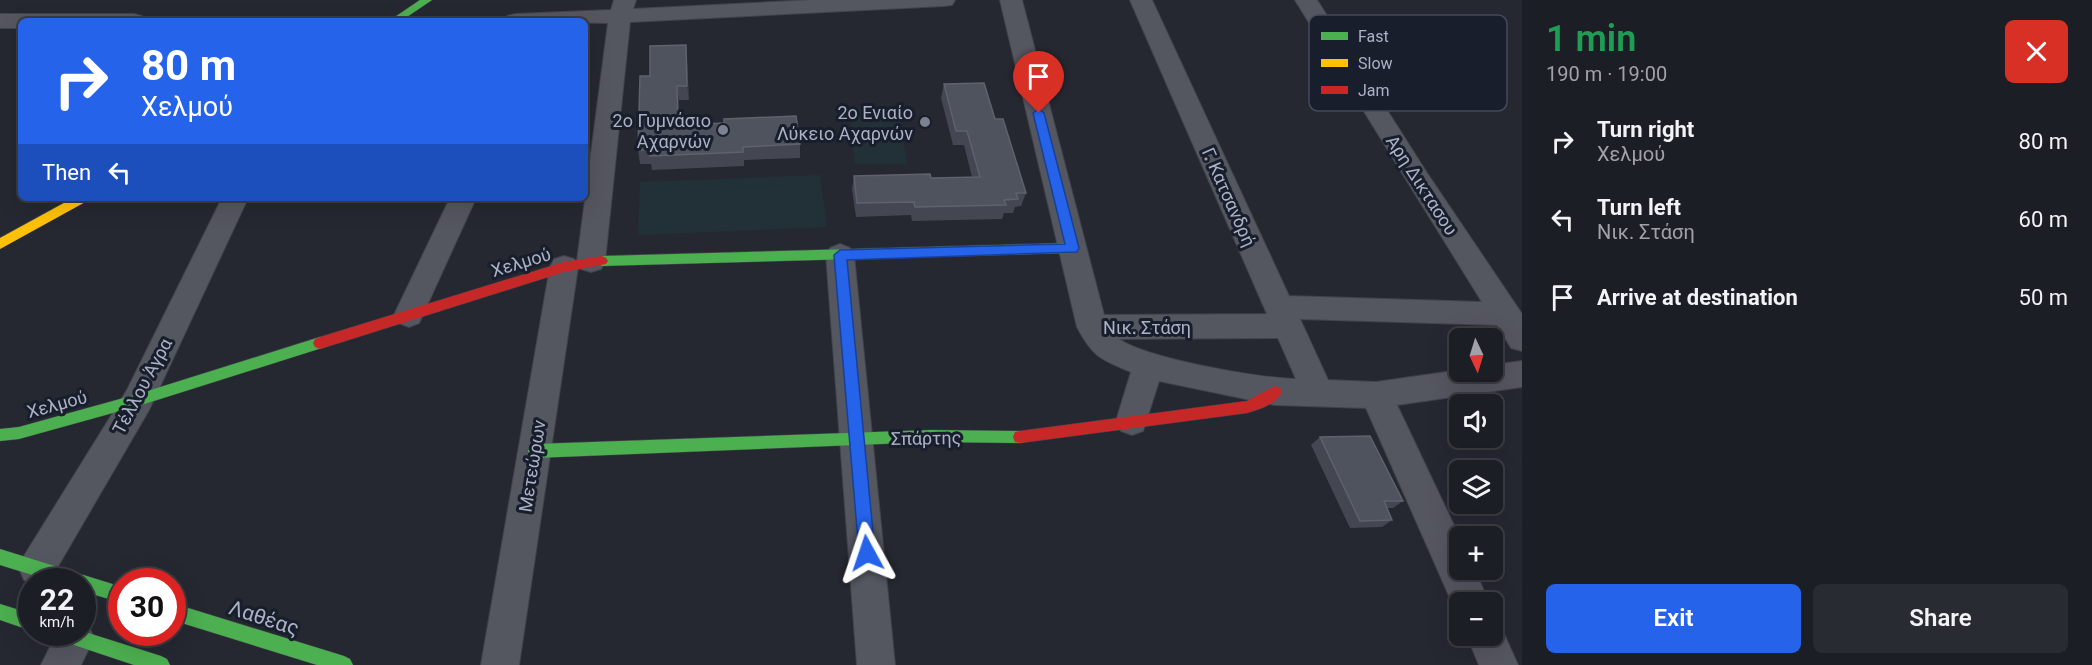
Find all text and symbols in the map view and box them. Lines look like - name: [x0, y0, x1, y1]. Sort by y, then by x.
- legend: [1309, 15, 1507, 111]
- text: 1 min: [1546, 18, 1636, 60]
- button: close: [2005, 20, 2068, 83]
- text: Fast: [1358, 27, 1389, 46]
- text: 80 m: [141, 41, 236, 90]
- icon: right: [42, 42, 120, 120]
- pin: [1013, 51, 1064, 113]
- text: Slow: [1358, 54, 1393, 73]
- icon: arrive: [1022, 60, 1055, 93]
- text: 190 m · 19:00: [1546, 62, 1667, 86]
- text: Jam: [1358, 81, 1390, 100]
- text: Χελμού: [141, 91, 233, 123]
- place label: 2ο Ενιαίο Λύκειο Αχαρνών: [777, 102, 913, 144]
- place label: 2ο Γυμνάσιο Αχαρνών: [613, 110, 711, 152]
- marker: 2ο Ενιαίο Λύκειο Αχαρνών: [918, 115, 932, 129]
- text: Turn right: [1597, 117, 1694, 142]
- marker: 2ο Γυμνάσιο Αχαρνών: [716, 123, 730, 137]
- icon: right: [1546, 125, 1579, 158]
- text: 80 m: [2019, 129, 2068, 154]
- street label: Αρη Δικτασου: [1382, 131, 1462, 239]
- text: Χελμού: [1597, 142, 1665, 166]
- street label: Γ. Κατσανδρή: [1198, 144, 1260, 250]
- icon: left: [103, 156, 136, 189]
- text: Then: [42, 160, 91, 185]
- text: Turn left: [1597, 195, 1681, 220]
- icon: left: [1546, 203, 1579, 236]
- text: 60 m: [2019, 207, 2068, 232]
- text: Νικ. Στάση: [1597, 220, 1695, 244]
- street label: Χελμού: [489, 243, 553, 281]
- icon: arrive: [1546, 281, 1579, 314]
- text: Arrive at destination: [1597, 285, 1798, 310]
- text: 50 m: [2019, 285, 2068, 310]
- street label: Νικ. Στάση: [1103, 317, 1191, 338]
- north arrow: [1449, 328, 1503, 382]
- map controls: [1449, 328, 1503, 646]
- street label: Τέλλου Άγρα: [108, 334, 176, 438]
- street label: Χελμού: [25, 386, 89, 422]
- button: sound: [1449, 394, 1503, 448]
- street label: Μετεώρων: [514, 418, 550, 514]
- street label: Σπάρτης: [891, 427, 961, 449]
- button: layers: [1449, 460, 1503, 514]
- position arrow: [835, 521, 899, 585]
- button: +: [1449, 526, 1503, 580]
- speed limit sign: 30: [108, 568, 186, 646]
- text: 22: [40, 582, 74, 617]
- button: Exit: [1546, 584, 1801, 653]
- button: Share: [1813, 584, 2068, 653]
- button: −: [1449, 592, 1503, 646]
- street label: Λαθέας: [226, 595, 302, 641]
- text: km/h: [39, 613, 75, 631]

